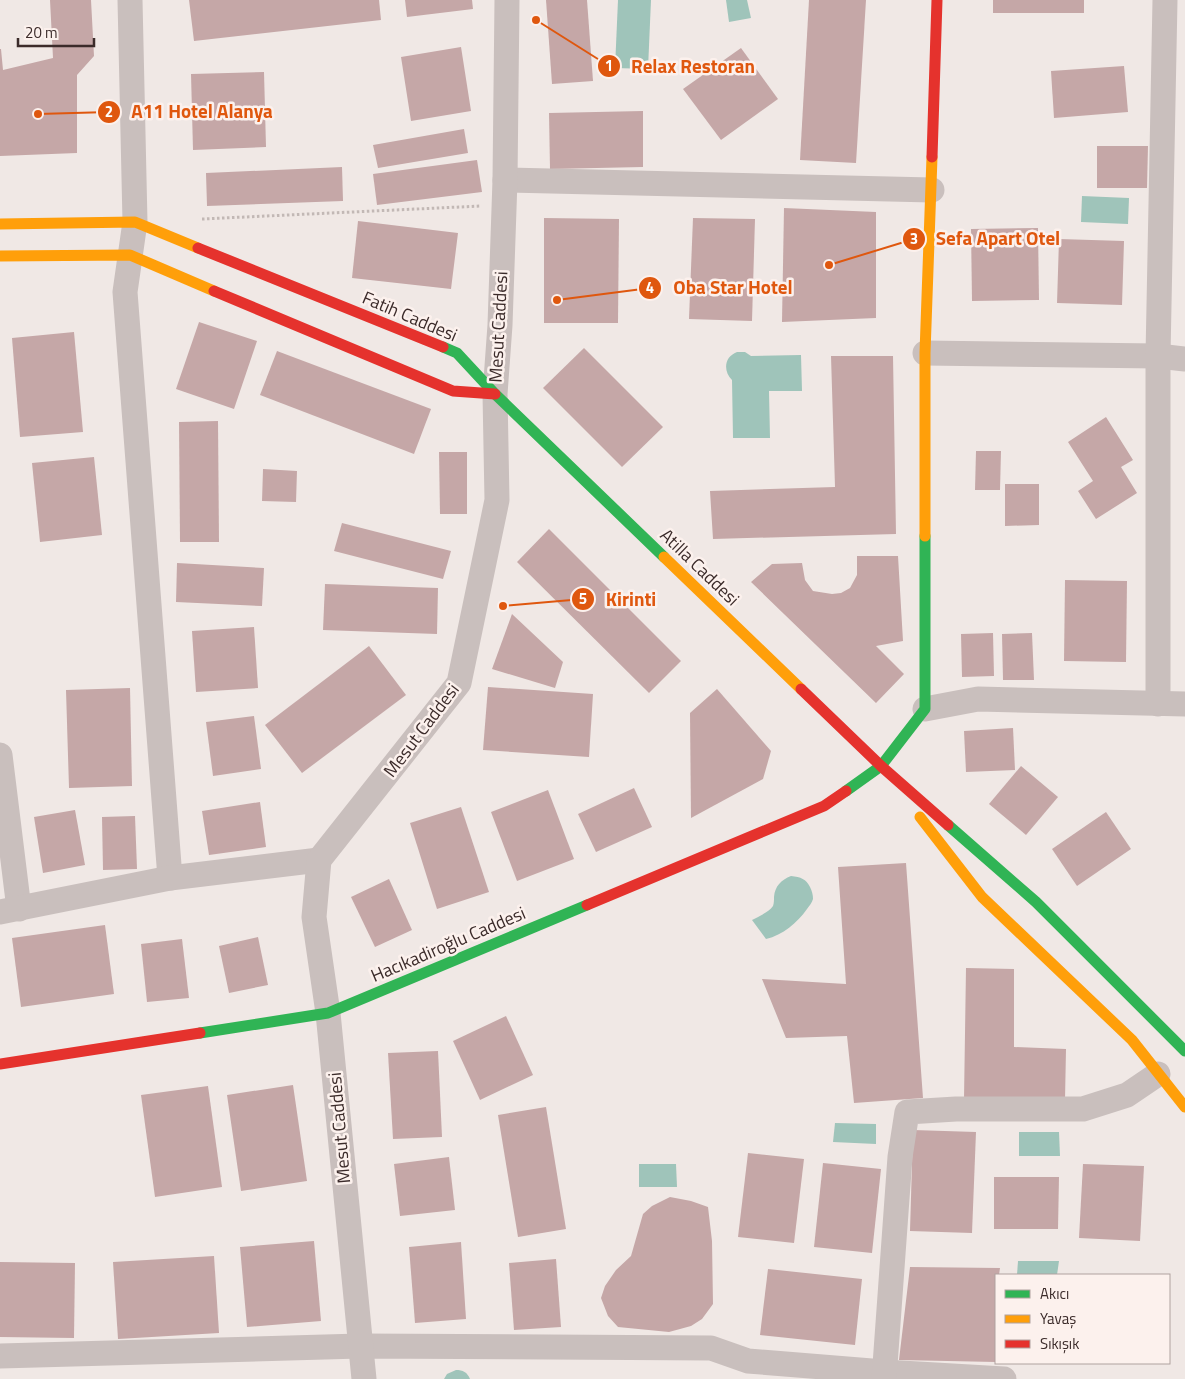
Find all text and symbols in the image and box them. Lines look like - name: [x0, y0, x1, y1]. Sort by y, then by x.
- scale bar: [18, 15, 94, 47]
- text: 20 m: [25, 21, 58, 44]
- callout: Relax Restoran: [596, 49, 765, 83]
- text: Relax Restoran: [631, 51, 755, 80]
- text: 1: [605, 54, 613, 77]
- callout: A11 Hotel Alanya: [96, 95, 283, 129]
- text: A11 Hotel Alanya: [131, 96, 273, 125]
- text: 2: [105, 100, 113, 123]
- callout: Sefa Apart Otel: [901, 222, 1071, 256]
- text: Sefa Apart Otel: [936, 223, 1060, 252]
- text: 3: [910, 227, 918, 250]
- street label: Mesut Caddesi: [482, 271, 514, 383]
- callout: Oba Star Hotel: [638, 271, 802, 305]
- text: Oba Star Hotel: [673, 272, 793, 301]
- text: 4: [646, 276, 654, 299]
- street label: Fatih Caddesi: [358, 284, 462, 348]
- street label: Atilla Caddesi: [654, 522, 746, 612]
- callout: Kirinti: [571, 582, 666, 616]
- text: Kirinti: [606, 584, 656, 613]
- text: 5: [579, 587, 587, 610]
- street label: Mesut Caddesi: [377, 677, 465, 783]
- street label: Hacıkadiroğlu Caddesi: [366, 899, 530, 989]
- street label: Mesut Caddesi: [321, 1071, 357, 1185]
- legend: [995, 1274, 1170, 1364]
- text: Akıcı: [1040, 1282, 1069, 1305]
- text: Yavaş: [1040, 1307, 1076, 1330]
- text: Sıkışık: [1040, 1332, 1079, 1355]

